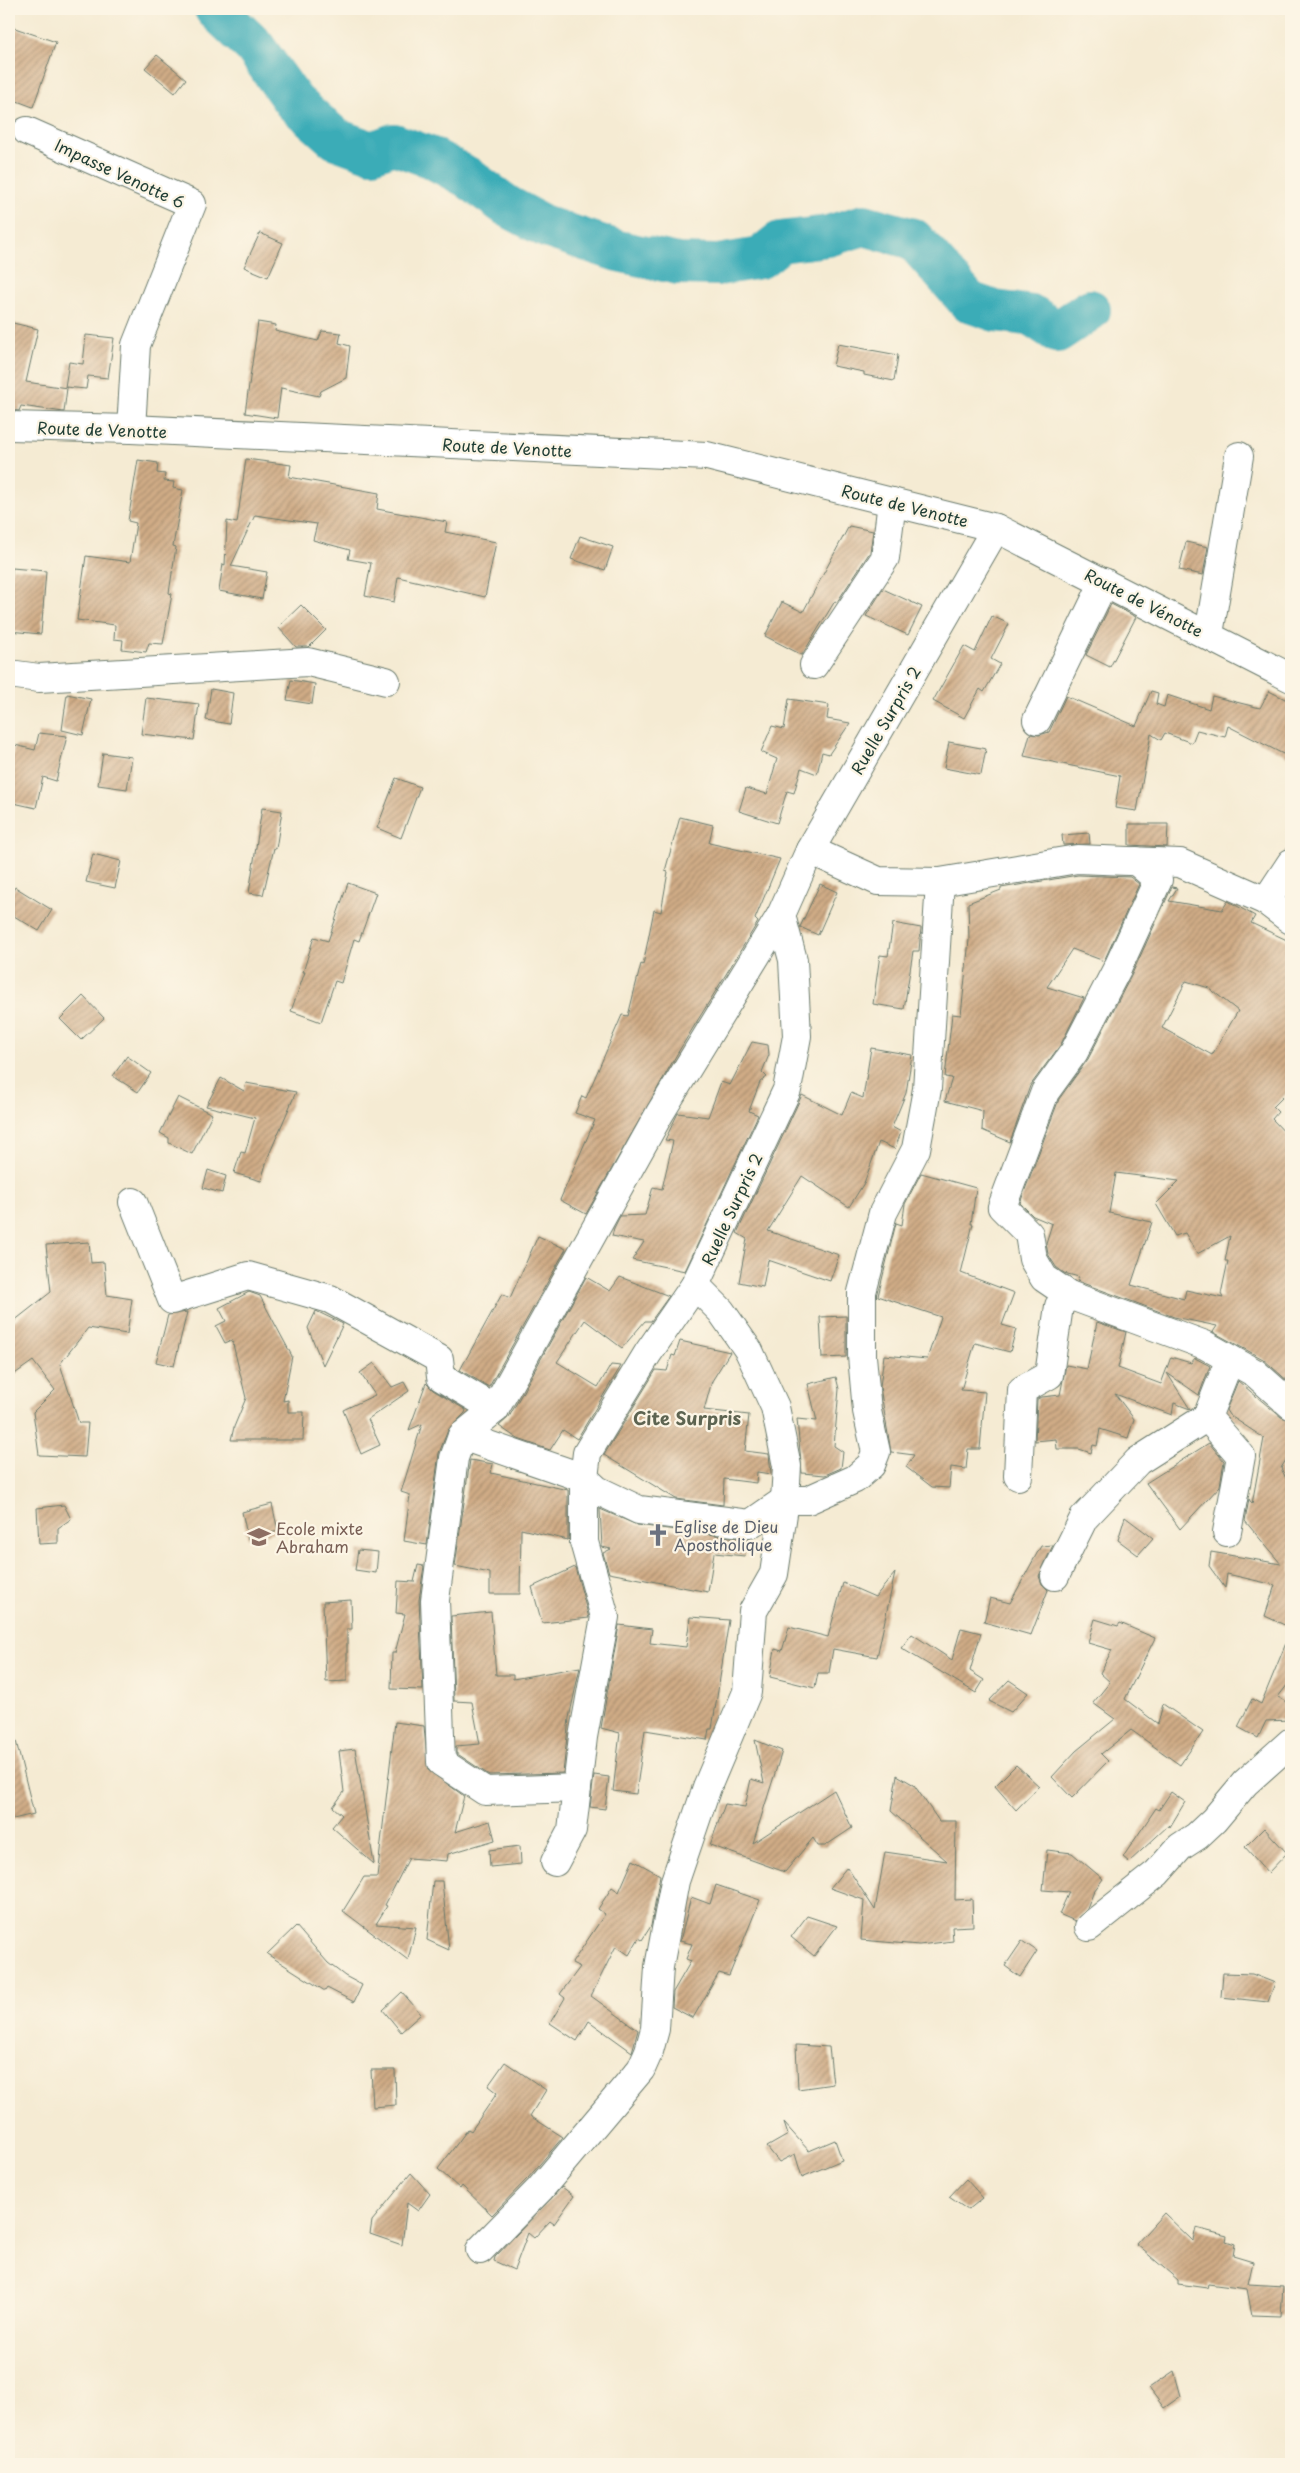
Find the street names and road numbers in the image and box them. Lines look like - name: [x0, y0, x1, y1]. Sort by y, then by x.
- street label: Impasse Venotte 6: [51, 132, 189, 214]
- street label: Route de Venotte: [37, 415, 167, 443]
- street label: Route de Venotte: [441, 432, 573, 462]
- street label: Route de Venotte: [839, 478, 971, 532]
- street label: Route de Vénotte: [1081, 562, 1207, 642]
- street label: Ruelle Surpris 2: [844, 661, 926, 779]
- street label: Ruelle Surpris 2: [694, 1149, 768, 1269]

